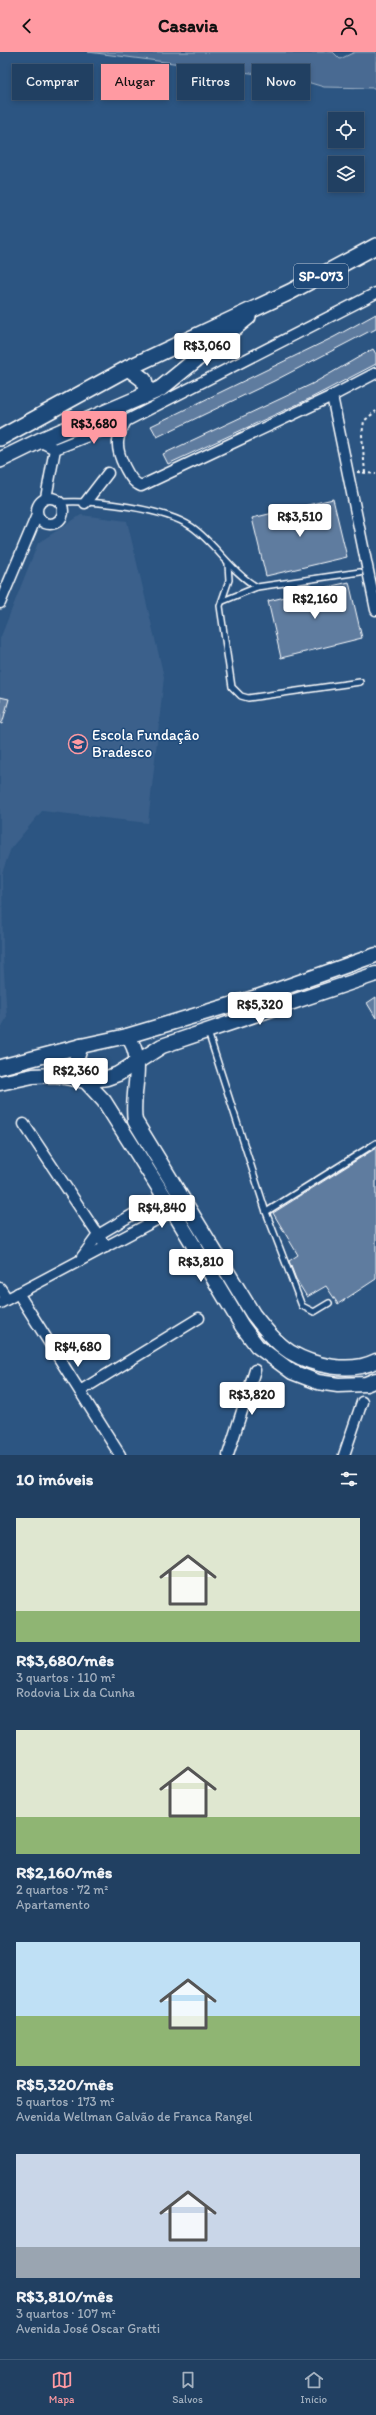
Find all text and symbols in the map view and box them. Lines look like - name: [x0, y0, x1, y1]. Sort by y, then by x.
- icon: back: [16, 15, 38, 37]
- text: Casavia: [158, 15, 218, 37]
- icon: person: [338, 15, 360, 37]
- chip: Comprar: [12, 64, 93, 100]
- chip: Alugar: [101, 64, 169, 100]
- chip: Filtros: [177, 64, 244, 100]
- chip: Novo: [252, 64, 310, 100]
- map controls: [328, 112, 364, 192]
- button: locate: [328, 112, 364, 148]
- button: layers: [328, 156, 364, 192]
- road number: SP-073: [294, 264, 348, 288]
- pin: R$3,060: [170, 333, 244, 367]
- text: R$3,060: [183, 338, 231, 353]
- pin: R$3,680: [57, 411, 131, 445]
- text: R$3,680: [71, 416, 117, 431]
- pin: R$3,510: [263, 504, 337, 538]
- text: R$3,510: [277, 509, 323, 524]
- pin: R$2,160: [278, 586, 352, 620]
- text: R$2,160: [292, 591, 338, 606]
- place label: Escola Fundação Bradesco: [92, 726, 199, 761]
- school or university icon: Escola Fundação Bradesco: [67, 733, 89, 755]
- pin: R$5,320: [223, 992, 297, 1026]
- text: R$5,320: [237, 997, 283, 1012]
- pin: R$2,360: [39, 1058, 113, 1092]
- text: R$2,360: [53, 1063, 99, 1078]
- pin: R$4,840: [125, 1195, 199, 1229]
- text: R$4,840: [138, 1200, 186, 1215]
- pin: R$3,810: [164, 1249, 238, 1283]
- text: R$3,810: [178, 1254, 224, 1269]
- pin: R$4,680: [41, 1334, 115, 1368]
- text: R$4,680: [54, 1339, 102, 1354]
- pin: R$3,820: [215, 1382, 289, 1416]
- text: R$3,820: [229, 1387, 275, 1402]
- icon: filters: [338, 1468, 360, 1490]
- text: 10 imóveis: [16, 1469, 93, 1489]
- icon: home: [152, 1544, 224, 1616]
- text: R$3,680/mês: [16, 1650, 114, 1670]
- text: 3 quartos · 110 m²: [16, 1670, 115, 1685]
- text: Rodovia Lix da Cunha: [16, 1685, 135, 1700]
- icon: home: [152, 1756, 224, 1828]
- text: R$2,160/mês: [16, 1862, 112, 1882]
- text: 2 quartos · 72 m²: [16, 1882, 108, 1897]
- text: Apartamento: [16, 1897, 90, 1912]
- icon: home: [152, 1968, 224, 2040]
- text: R$5,320/mês: [16, 2074, 114, 2094]
- text: 5 quartos · 173 m²: [16, 2094, 115, 2109]
- text: Avenida Wellman Galvão de Franca Rangel: [16, 2109, 253, 2124]
- icon: home: [152, 2180, 224, 2252]
- text: R$3,810/mês: [16, 2286, 113, 2306]
- text: 3 quartos · 107 m²: [16, 2306, 116, 2321]
- text: Avenida José Oscar Gratti: [16, 2321, 160, 2336]
- tab: Mapa: [49, 2369, 74, 2406]
- tab: Salvos: [172, 2369, 203, 2406]
- tab: Início: [301, 2369, 327, 2406]

